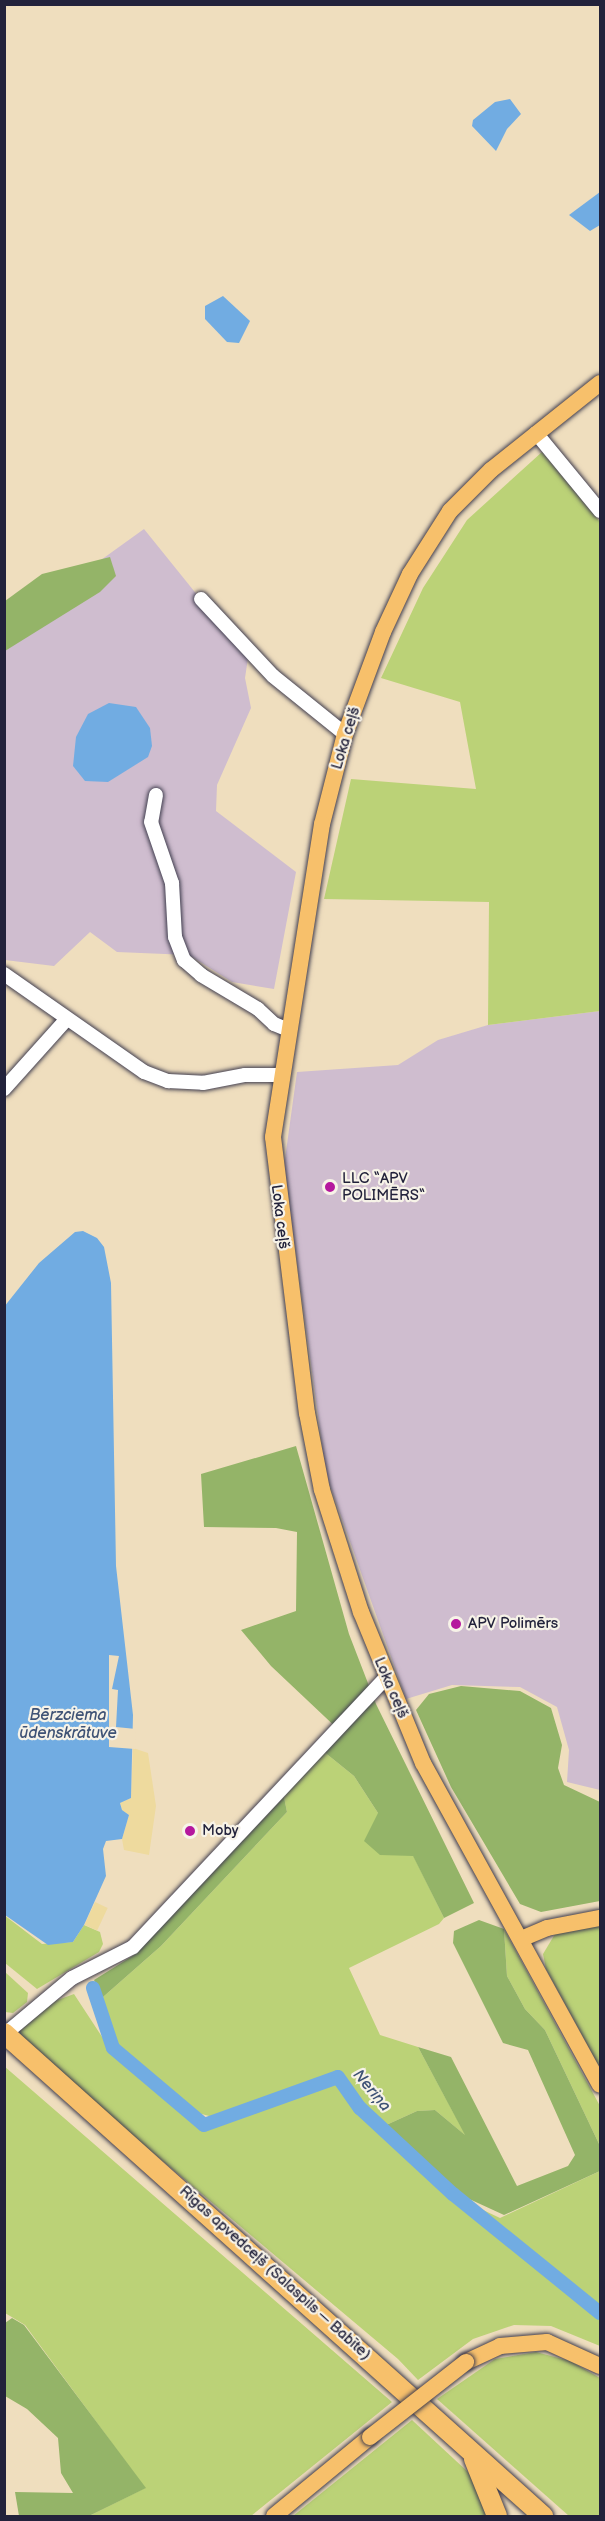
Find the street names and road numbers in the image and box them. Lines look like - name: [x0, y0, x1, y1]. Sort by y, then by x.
- street label: Loka ceļš: [328, 704, 364, 772]
- street label: Loka ceļš: [267, 1184, 293, 1250]
- street label: Loka ceļš: [370, 1655, 412, 1721]
- street label: Rīgas apvedceļš (Salaspils — Babīte): [175, 2182, 375, 2364]

